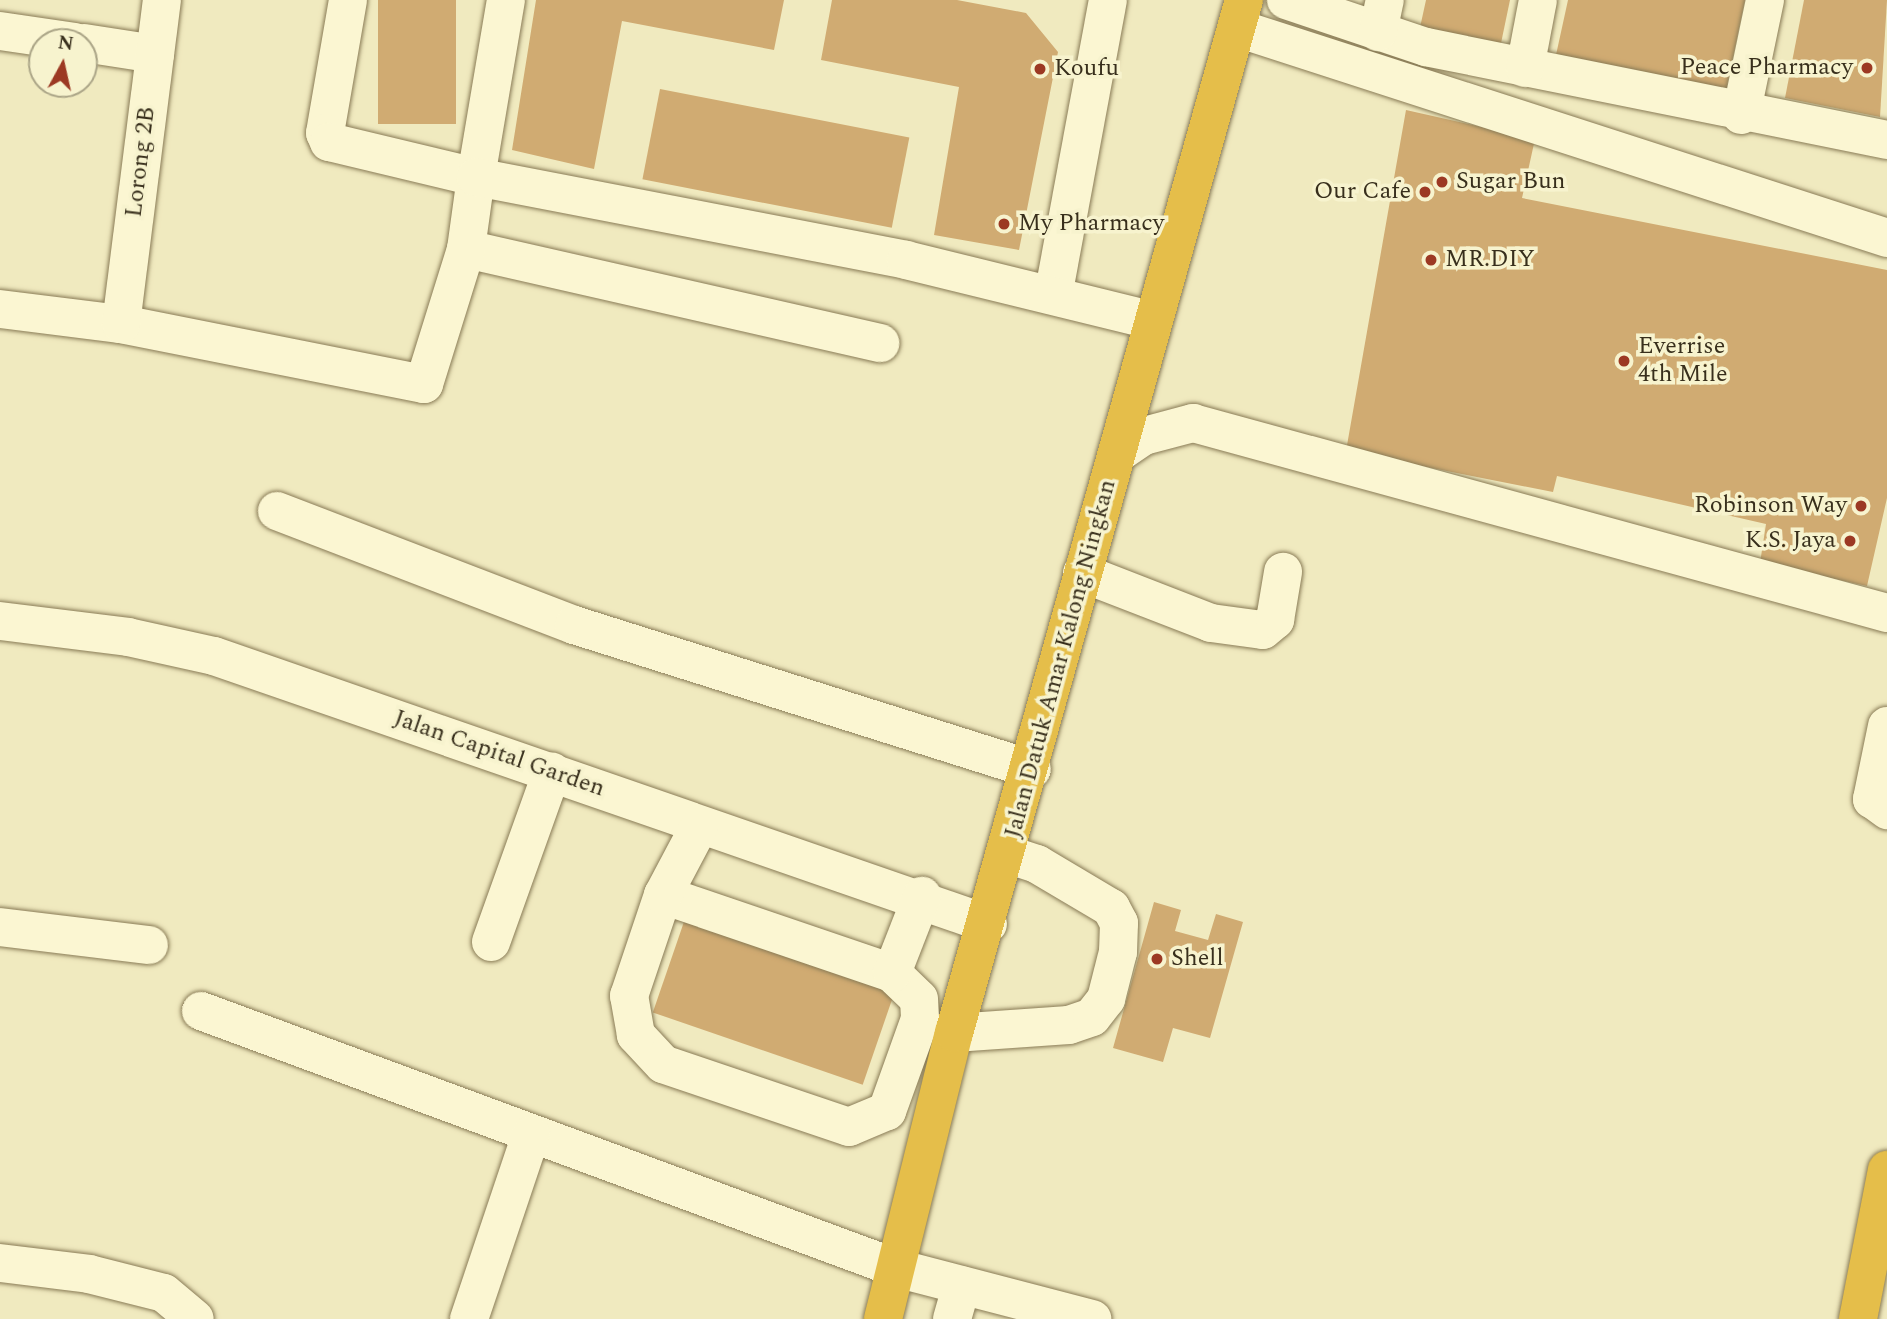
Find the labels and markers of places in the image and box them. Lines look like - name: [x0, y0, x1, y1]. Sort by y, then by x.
- place label: Peace Pharmacy: [1680, 54, 1853, 82]
- place label: Koufu: [1054, 55, 1119, 83]
- marker: Peace Pharmacy: [1859, 60, 1875, 76]
- marker: Koufu: [1032, 61, 1048, 77]
- place label: Sugar Bun: [1456, 168, 1566, 196]
- marker: Sugar Bun: [1434, 174, 1450, 190]
- place label: Our Cafe: [1314, 178, 1411, 206]
- marker: Our Cafe: [1417, 184, 1433, 200]
- place label: My Pharmacy: [1018, 210, 1164, 238]
- marker: My Pharmacy: [996, 216, 1012, 232]
- place label: MR.DIY: [1445, 246, 1535, 274]
- marker: MR.DIY: [1423, 252, 1439, 268]
- place label: Everrise 4th Mile: [1638, 333, 1728, 389]
- marker: Everrise 4th Mile: [1616, 353, 1632, 369]
- place label: Robinson Way: [1694, 492, 1847, 520]
- marker: Robinson Way: [1853, 498, 1869, 514]
- place label: K.S. Jaya: [1745, 527, 1836, 555]
- marker: K.S. Jaya: [1842, 533, 1858, 549]
- place label: Shell: [1171, 945, 1223, 973]
- marker: Shell: [1149, 951, 1165, 967]

